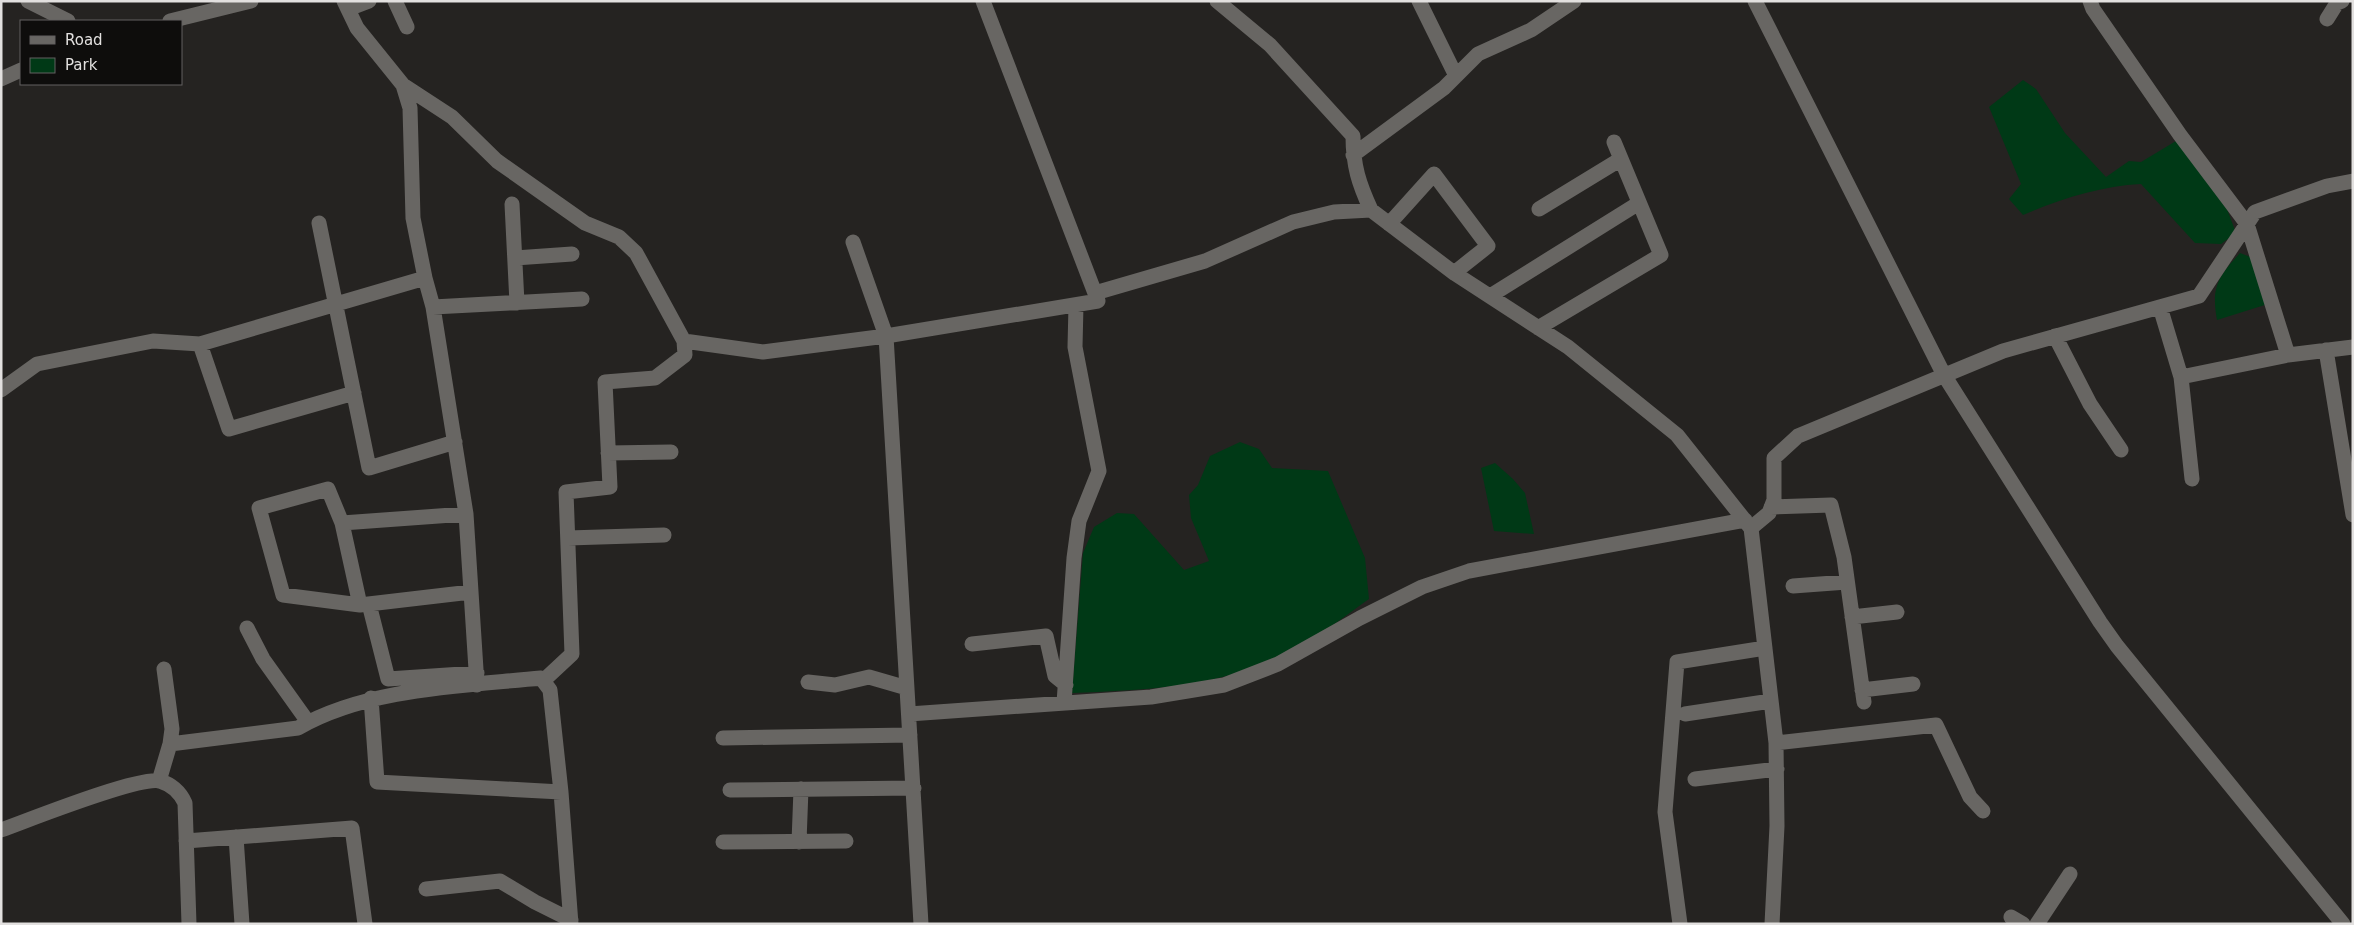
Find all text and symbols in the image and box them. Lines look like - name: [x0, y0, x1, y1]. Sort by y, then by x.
- legend: [20, 20, 182, 85]
- text: Road: [65, 31, 103, 49]
- text: Park: [65, 56, 98, 74]

